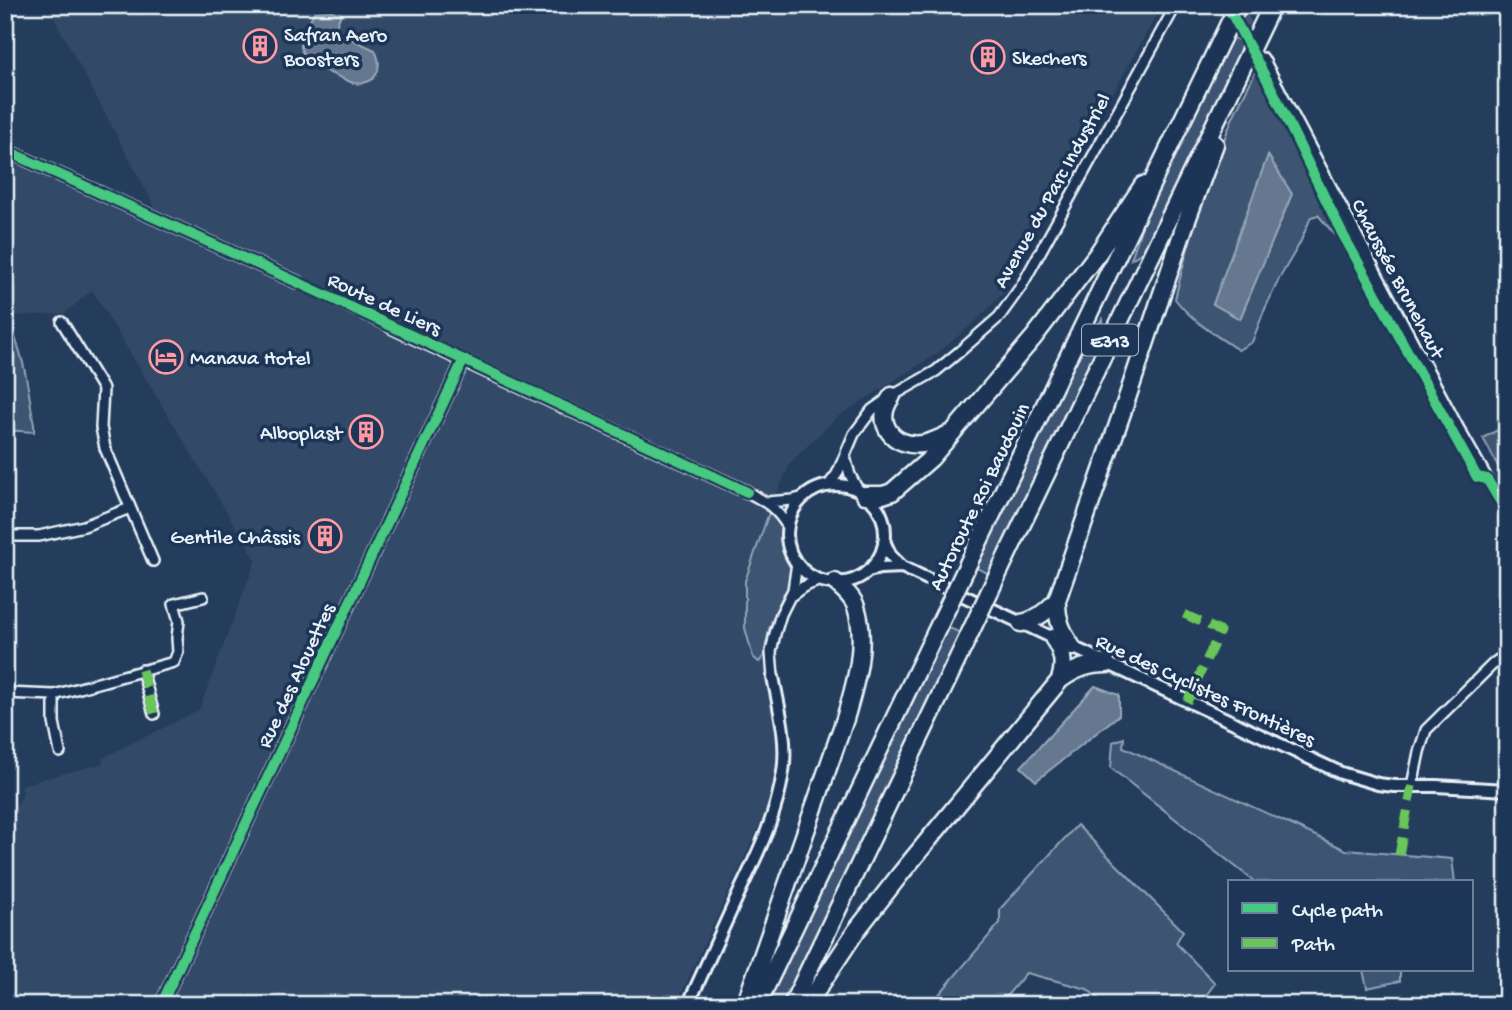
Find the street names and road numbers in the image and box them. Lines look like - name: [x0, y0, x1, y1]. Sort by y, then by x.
- street label: Avenue du Parc Industriel: [990, 90, 1118, 294]
- street label: Chaussée Brunehaut: [1343, 196, 1450, 366]
- street label: Route de Liers: [323, 269, 445, 344]
- road number: E313: [1082, 324, 1138, 356]
- street label: Autoroute Roi Baudouin: [925, 400, 1037, 595]
- street label: Rue des Alouettes: [254, 599, 343, 753]
- street label: Rue des Cyclistes Frontières: [1091, 630, 1319, 755]

